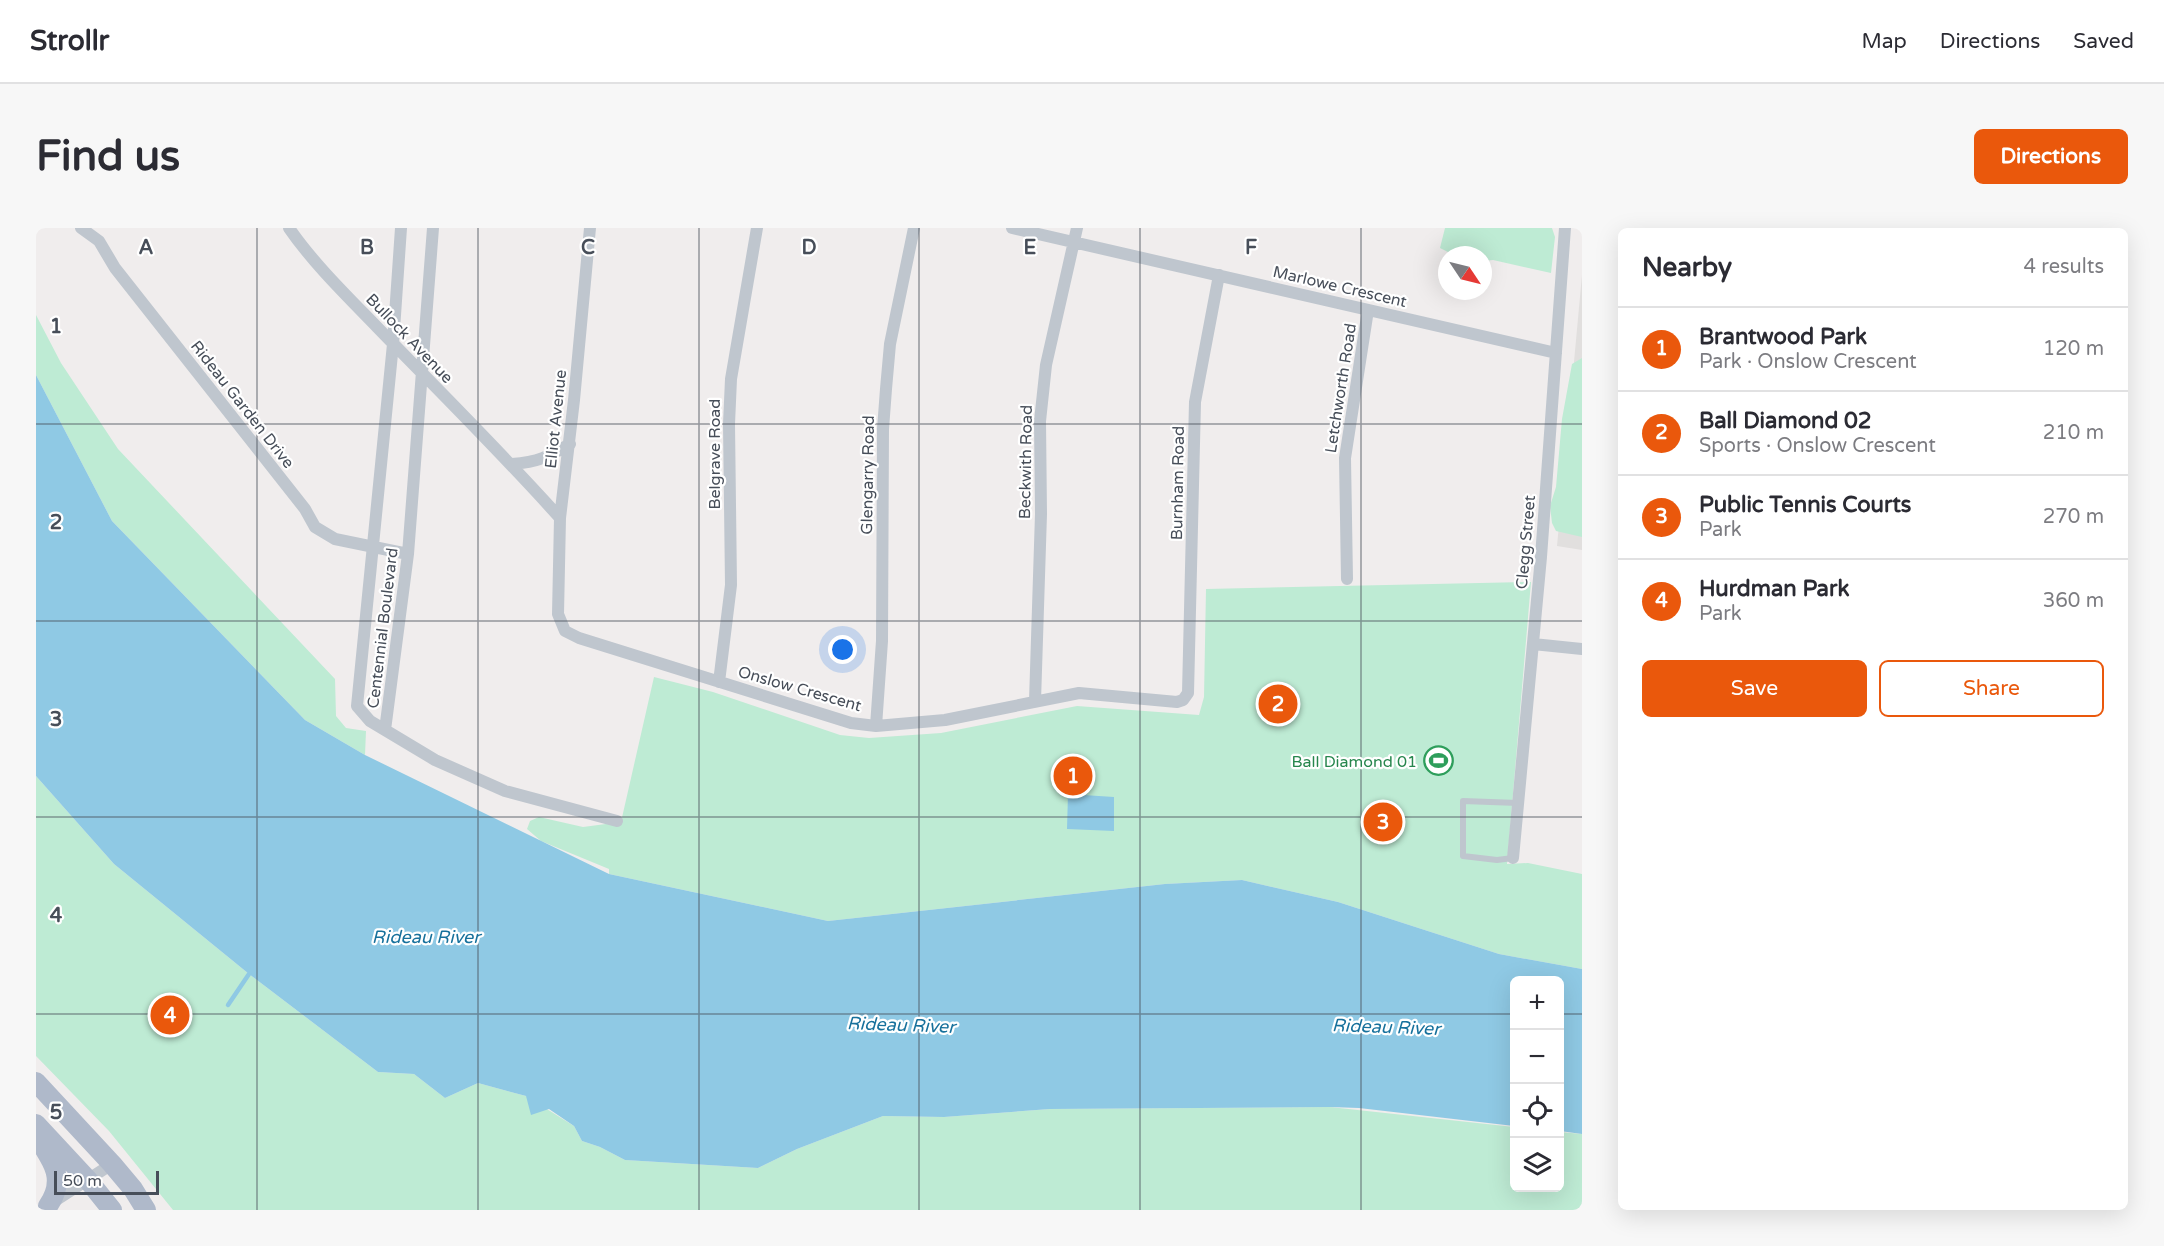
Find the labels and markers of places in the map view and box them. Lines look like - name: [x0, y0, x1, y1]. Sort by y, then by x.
- pin: 2: [1258, 682, 1298, 726]
- sports icon: Ball Diamond 01: [1422, 745, 1454, 777]
- place label: Ball Diamond 01: [1291, 752, 1417, 772]
- pin: 1: [1054, 754, 1092, 798]
- pin: 3: [1364, 800, 1402, 844]
- pin: 4: [150, 992, 190, 1038]

